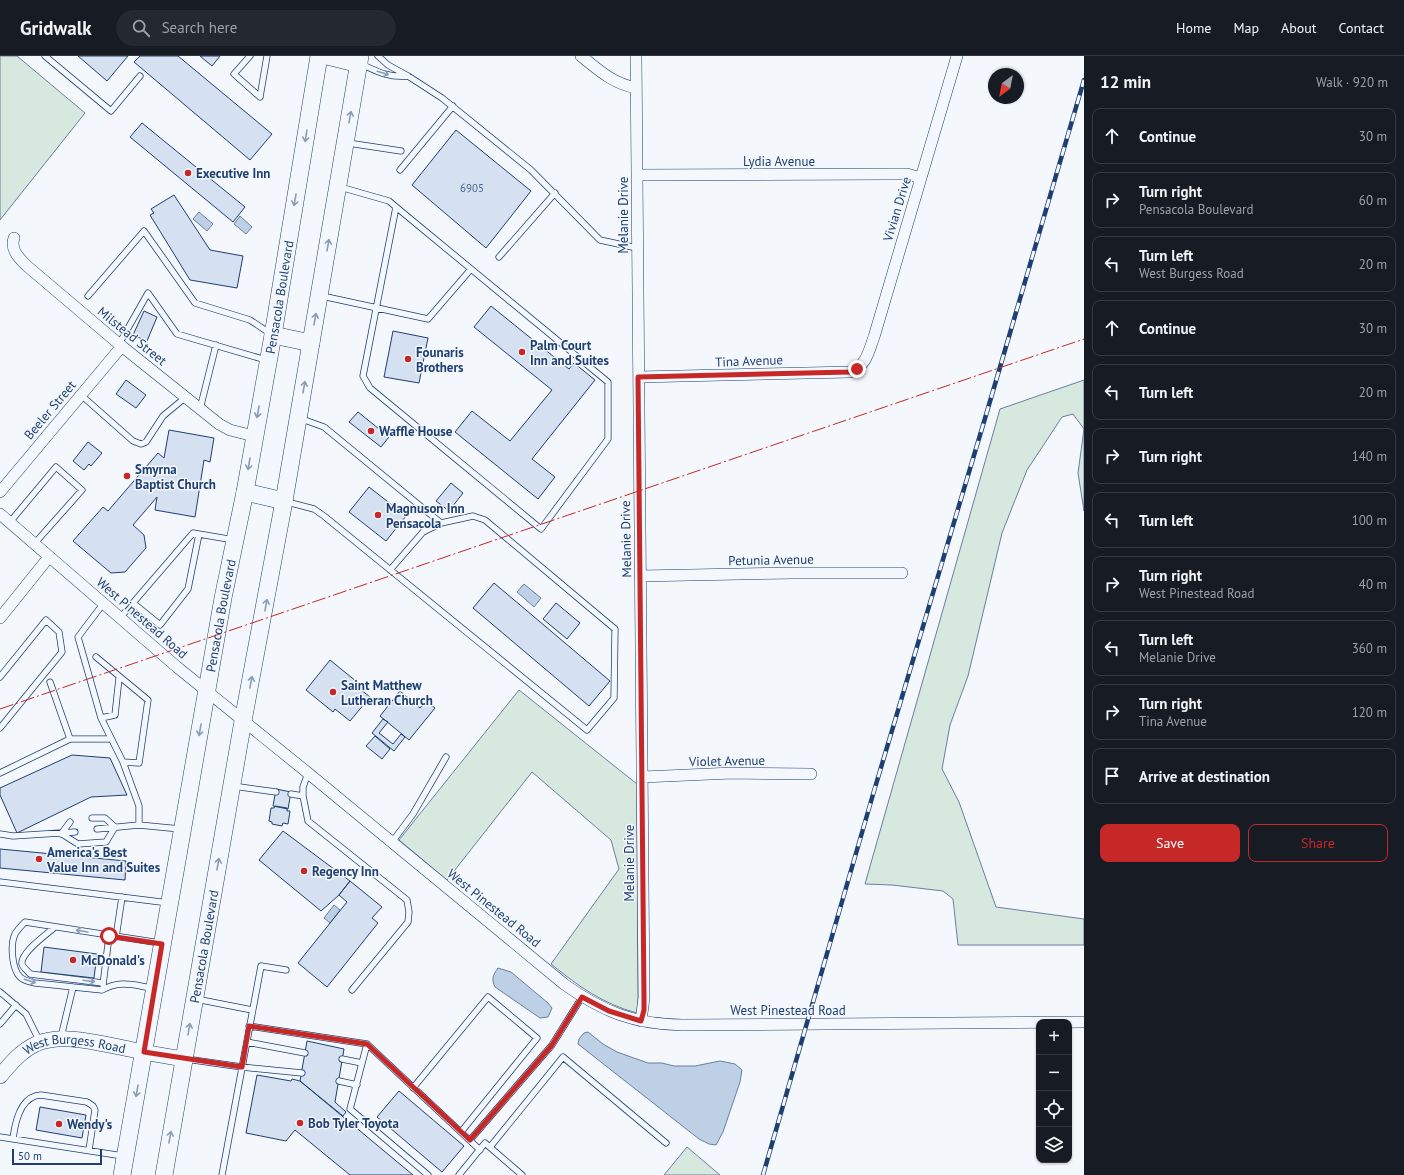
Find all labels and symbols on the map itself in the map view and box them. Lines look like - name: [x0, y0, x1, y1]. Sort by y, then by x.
- north arrow: [988, 68, 1024, 104]
- one-way arrow: [376, 70, 389, 77]
- one-way arrow: [346, 111, 354, 124]
- one-way arrow: [302, 129, 310, 142]
- street label: Lydia Avenue: [743, 153, 815, 170]
- place label: Executive Inn: [196, 165, 270, 182]
- marker: Executive Inn: [183, 168, 193, 178]
- street label: Vivian Drive: [879, 175, 915, 244]
- street label: Melanie Drive: [615, 177, 632, 253]
- house number: 6905: [460, 181, 484, 195]
- one-way arrow: [291, 193, 299, 206]
- street label: Pensacola Boulevard: [261, 239, 297, 355]
- one-way arrow: [324, 239, 332, 252]
- street label: Milstead Street: [94, 303, 170, 369]
- one-way arrow: [312, 313, 320, 326]
- place label: Palm Court Inn and Suites: [530, 337, 609, 369]
- place label: Founaris Brothers: [416, 344, 464, 376]
- marker: Palm Court Inn and Suites: [517, 347, 527, 357]
- street label: Tina Avenue: [715, 351, 783, 371]
- marker: Founaris Brothers: [403, 354, 413, 364]
- route end: [848, 360, 866, 378]
- street label: Beeler Street: [20, 376, 80, 443]
- one-way arrow: [300, 381, 308, 394]
- one-way arrow: [254, 405, 262, 418]
- place label: Waffle House: [379, 423, 453, 440]
- marker: Waffle House: [366, 426, 376, 436]
- one-way arrow: [245, 457, 253, 470]
- place label: Smyrna Baptist Church: [135, 461, 216, 493]
- marker: Smyrna Baptist Church: [122, 471, 132, 481]
- place label: Magnuson Inn Pensacola: [386, 500, 465, 532]
- street label: Melanie Drive: [617, 500, 635, 578]
- marker: Magnuson Inn Pensacola: [373, 510, 383, 520]
- street label: Petunia Avenue: [728, 551, 814, 569]
- street label: Pensacola Boulevard: [202, 558, 239, 673]
- street label: West Pinestead Road: [93, 574, 191, 662]
- one-way arrow: [262, 598, 270, 611]
- one-way arrow: [247, 676, 255, 689]
- place label: Saint Matthew Lutheran Church: [341, 677, 433, 709]
- marker: Saint Matthew Lutheran Church: [328, 687, 338, 697]
- one-way arrow: [196, 724, 204, 737]
- street label: Violet Avenue: [688, 752, 765, 770]
- street label: Melanie Drive: [621, 825, 638, 901]
- place label: America's Best Value Inn and Suites: [46, 844, 161, 876]
- marker: America's Best Value Inn and Suites: [34, 854, 44, 864]
- one-way arrow: [214, 858, 222, 871]
- place label: Regency Inn: [312, 863, 379, 880]
- street label: West Pinestead Road: [444, 865, 544, 951]
- marker: Regency Inn: [299, 866, 309, 876]
- street label: Pensacola Boulevard: [186, 889, 222, 1004]
- one-way arrow: [76, 927, 89, 935]
- route start: [100, 927, 118, 945]
- place label: McDonald's: [81, 952, 145, 969]
- marker: McDonald's: [68, 955, 78, 965]
- one-way arrow: [82, 977, 95, 985]
- one-way arrow: [23, 978, 36, 985]
- street label: West Pinestead Road: [730, 1002, 846, 1019]
- one-way arrow: [185, 1023, 193, 1036]
- street label: West Burgess Road: [19, 1030, 127, 1058]
- one-way arrow: [133, 1084, 141, 1097]
- place label: Bob Tyler Toyota: [308, 1115, 399, 1132]
- place label: Wendy's: [67, 1116, 113, 1133]
- marker: Bob Tyler Toyota: [295, 1118, 305, 1128]
- marker: Wendy's: [54, 1119, 64, 1129]
- one-way arrow: [166, 1130, 174, 1143]
- scale bar: [12, 1147, 102, 1166]

